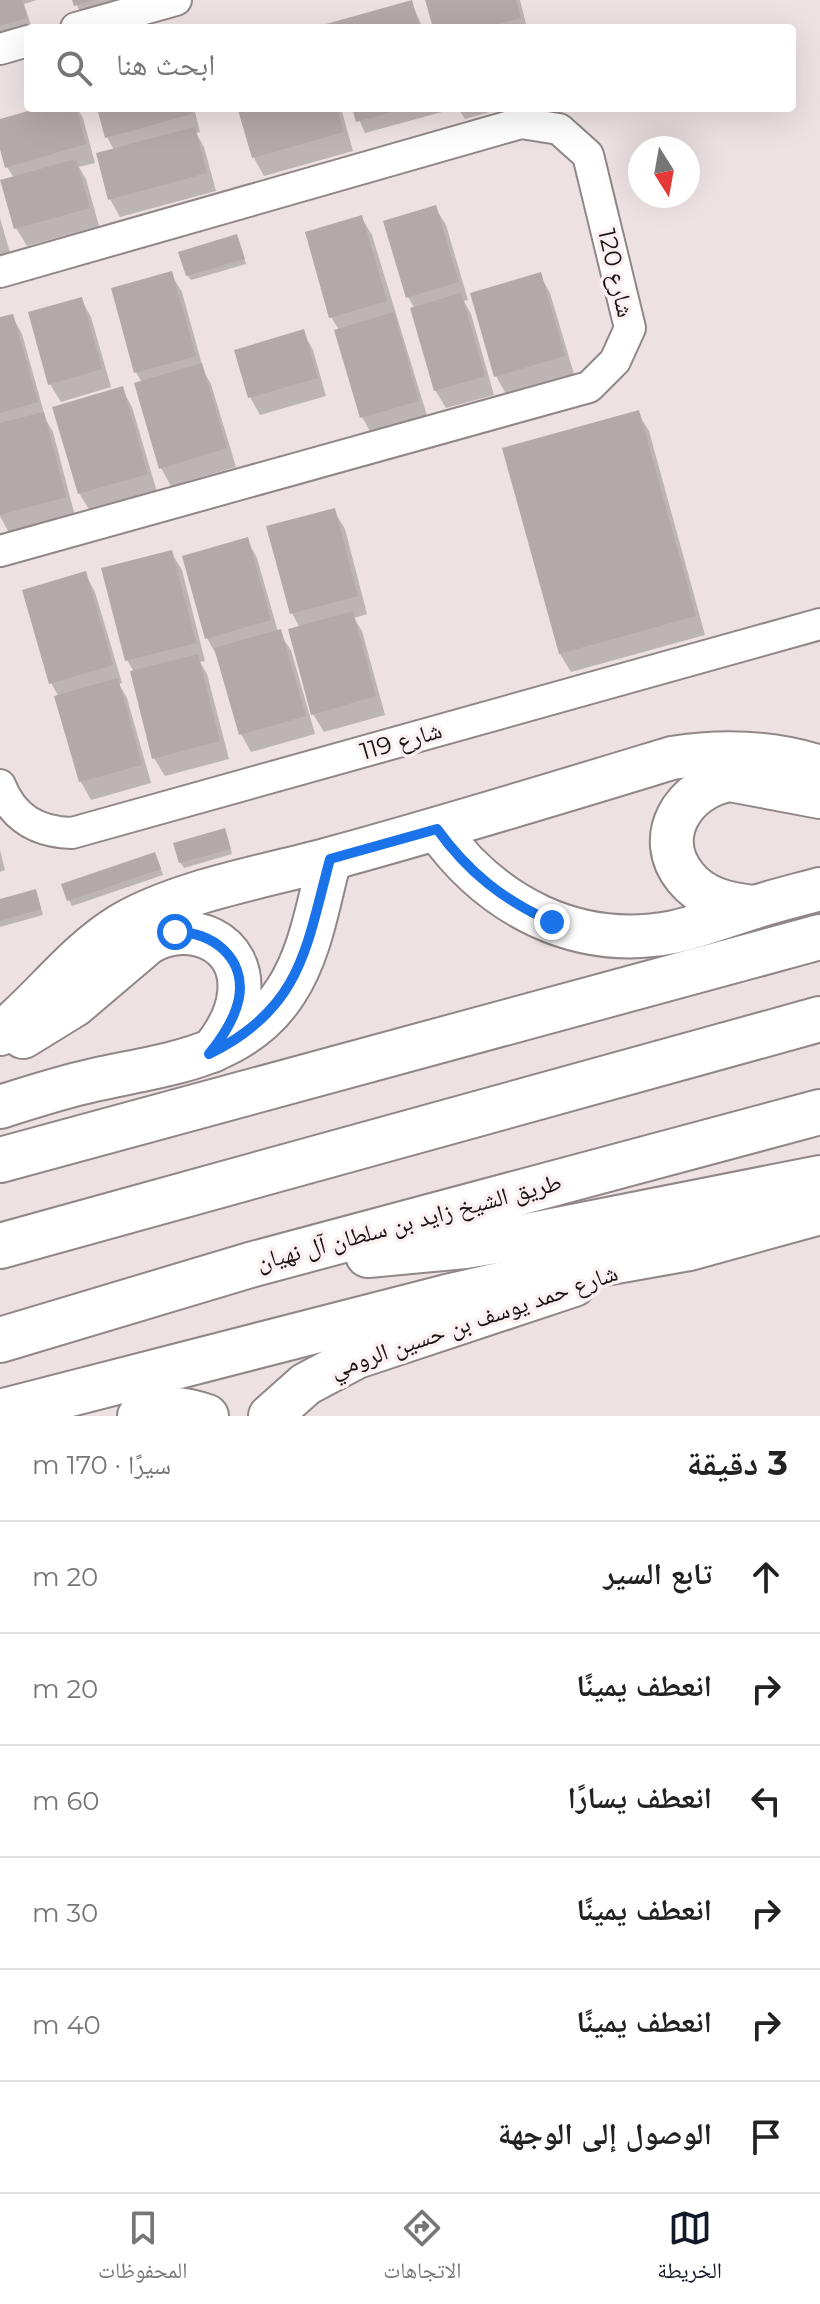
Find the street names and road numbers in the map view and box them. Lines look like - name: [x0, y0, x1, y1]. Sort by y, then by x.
- street label: شارع 120: [591, 226, 641, 320]
- street label: شارع 119: [357, 715, 445, 767]
- street label: طريق الشيخ زايد بن سلطان آل نهيان: [253, 1167, 565, 1277]
- street label: شارع حمد يوسف بن حسين الرومي: [326, 1258, 623, 1388]

